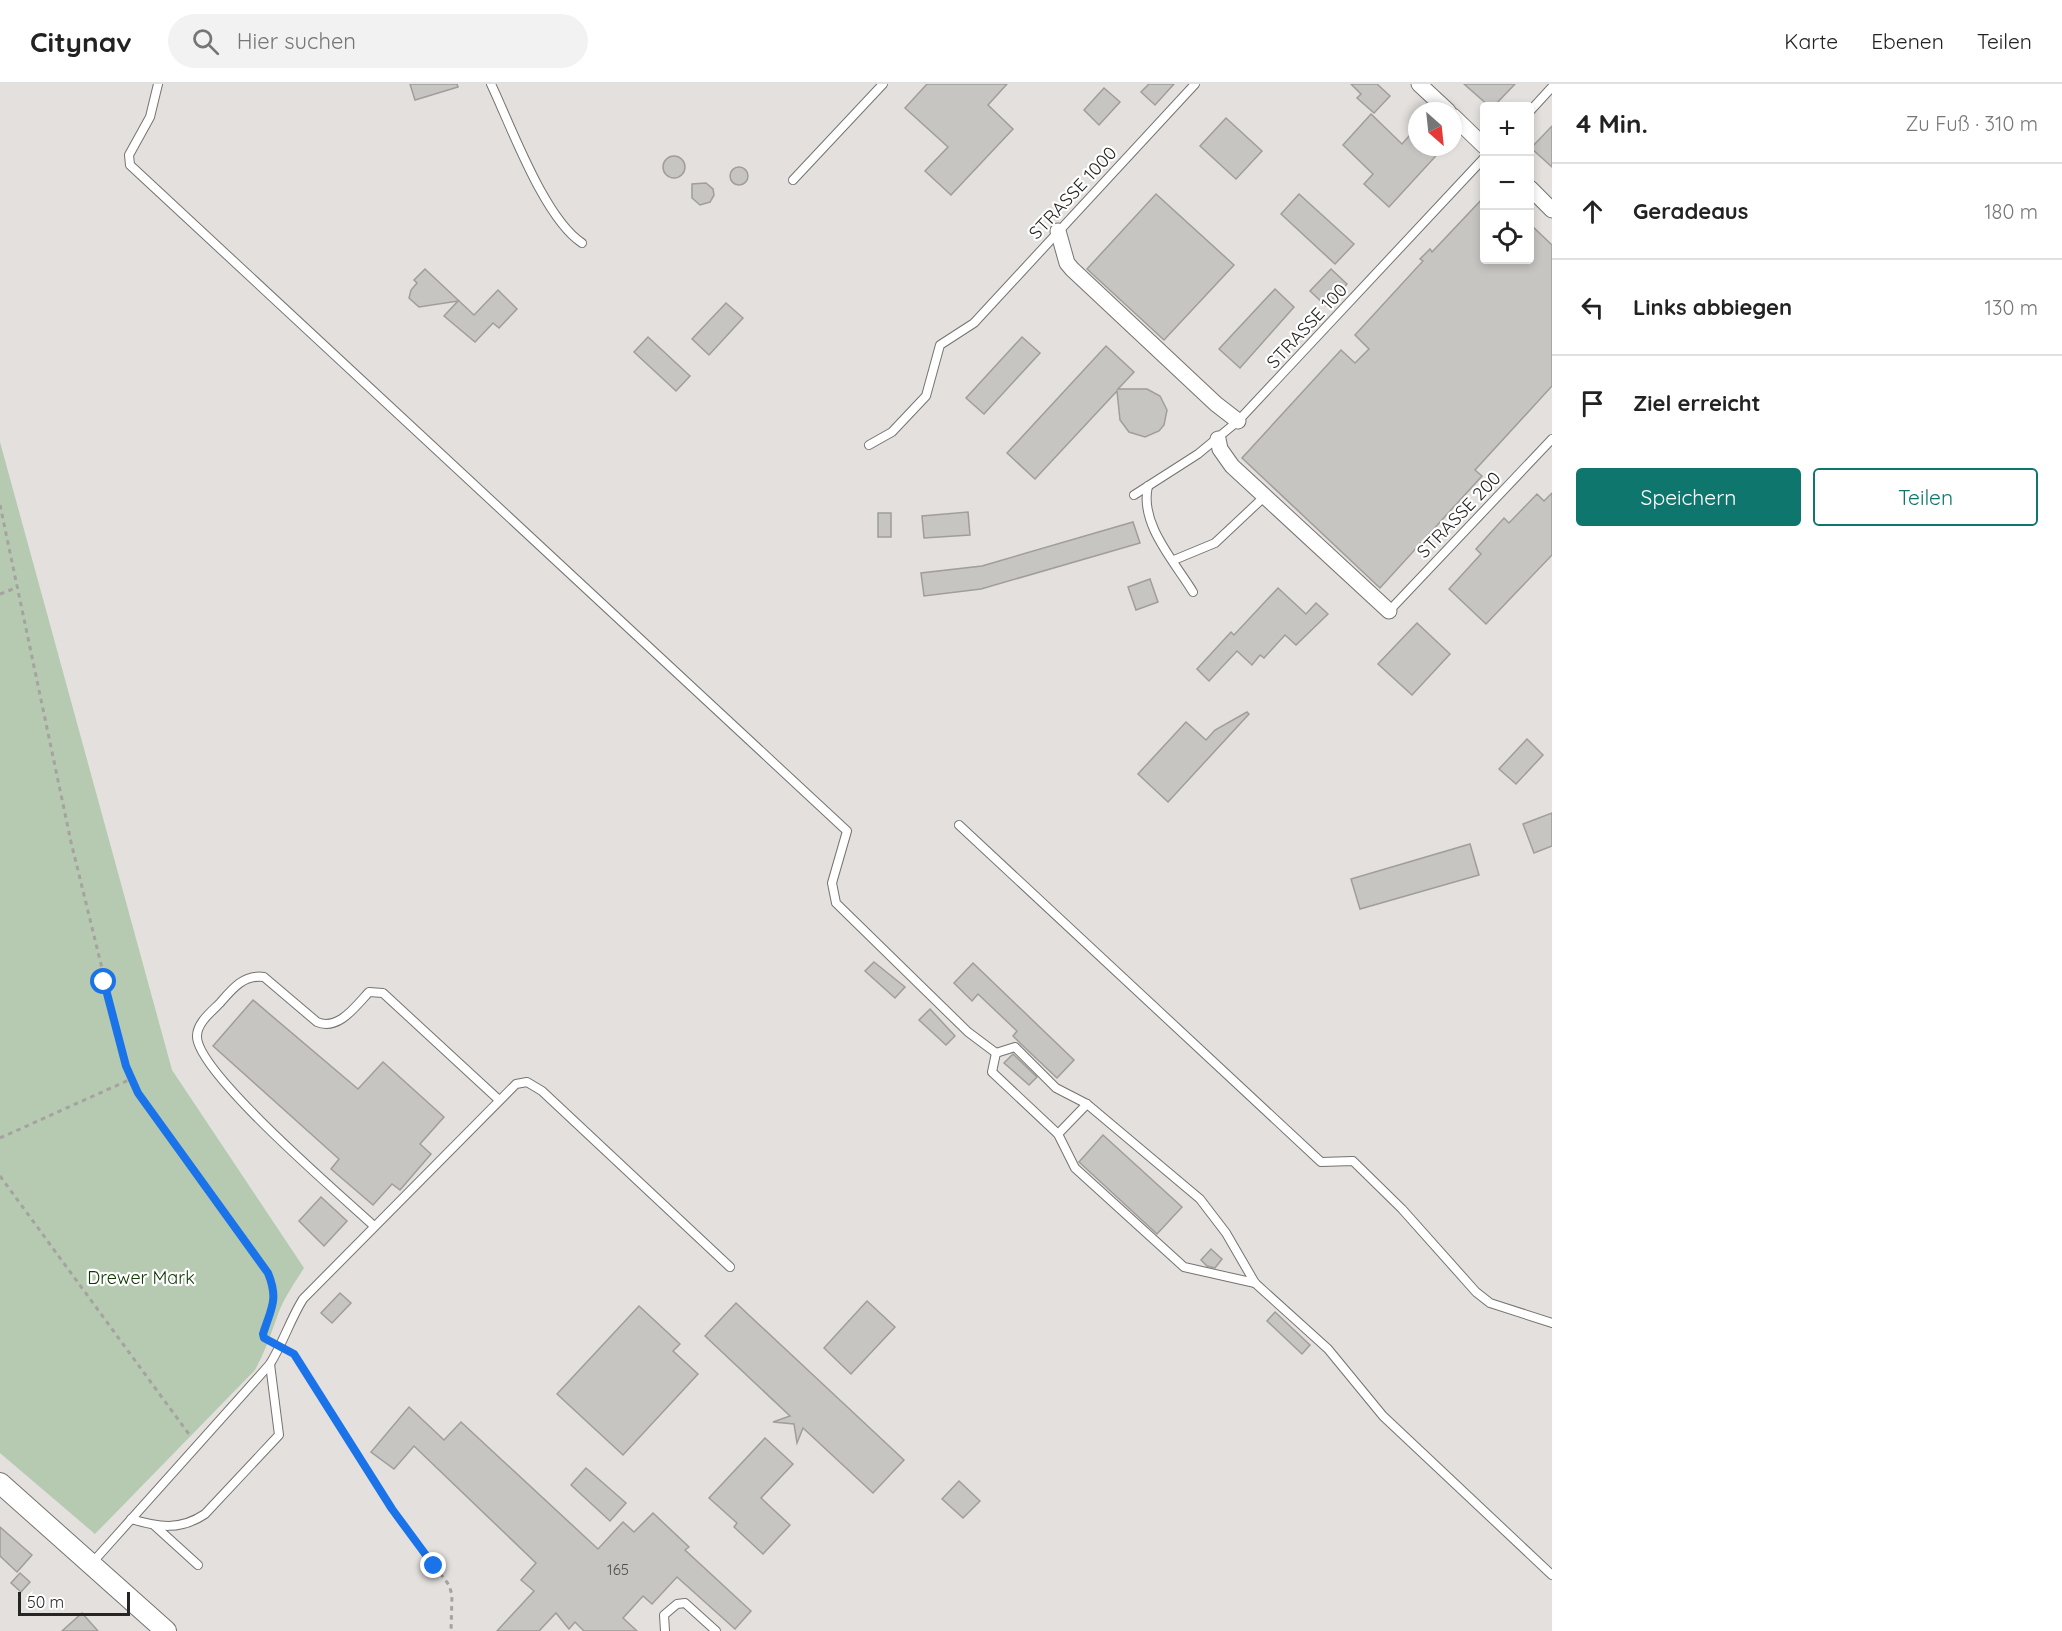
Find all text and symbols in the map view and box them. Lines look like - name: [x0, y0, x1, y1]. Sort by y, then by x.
- search box: [168, 14, 588, 68]
- text: Citynav: [30, 24, 132, 59]
- icon: search: [189, 25, 222, 58]
- text: Hier suchen: [237, 27, 356, 55]
- text: Karte: [1784, 28, 1838, 54]
- text: Ebenen: [1871, 28, 1944, 54]
- text: Teilen: [1977, 28, 2032, 54]
- north arrow: [1408, 102, 1462, 156]
- map controls: [1480, 102, 1534, 264]
- button: +: [1480, 102, 1534, 156]
- text: 4 Min.: [1576, 107, 1648, 140]
- text: Zu Fuß · 310 m: [1906, 111, 2038, 136]
- street label: STRASSE 1000: [1024, 141, 1122, 244]
- button: −: [1480, 156, 1534, 210]
- icon: ahead: [1576, 195, 1609, 228]
- text: Geradeaus: [1633, 197, 1748, 225]
- text: 180 m: [1984, 199, 2038, 224]
- button: locate: [1480, 210, 1534, 264]
- street label: STRASSE 100: [1261, 278, 1352, 373]
- icon: left: [1576, 291, 1609, 324]
- text: Links abbiegen: [1633, 293, 1792, 321]
- text: 130 m: [1985, 295, 2038, 320]
- icon: arrive: [1576, 387, 1609, 420]
- text: Ziel erreicht: [1633, 389, 1761, 417]
- street label: STRASSE 200: [1412, 467, 1506, 563]
- button: Speichern: [1576, 468, 1801, 526]
- button: Teilen: [1813, 468, 2038, 526]
- route start: [90, 968, 116, 994]
- park label: Drewer Mark: [87, 1266, 195, 1289]
- route end: [420, 1552, 446, 1578]
- house number: 165: [607, 1560, 629, 1579]
- scale bar: [18, 1589, 130, 1616]
- text: 50 m: [27, 1592, 64, 1612]

